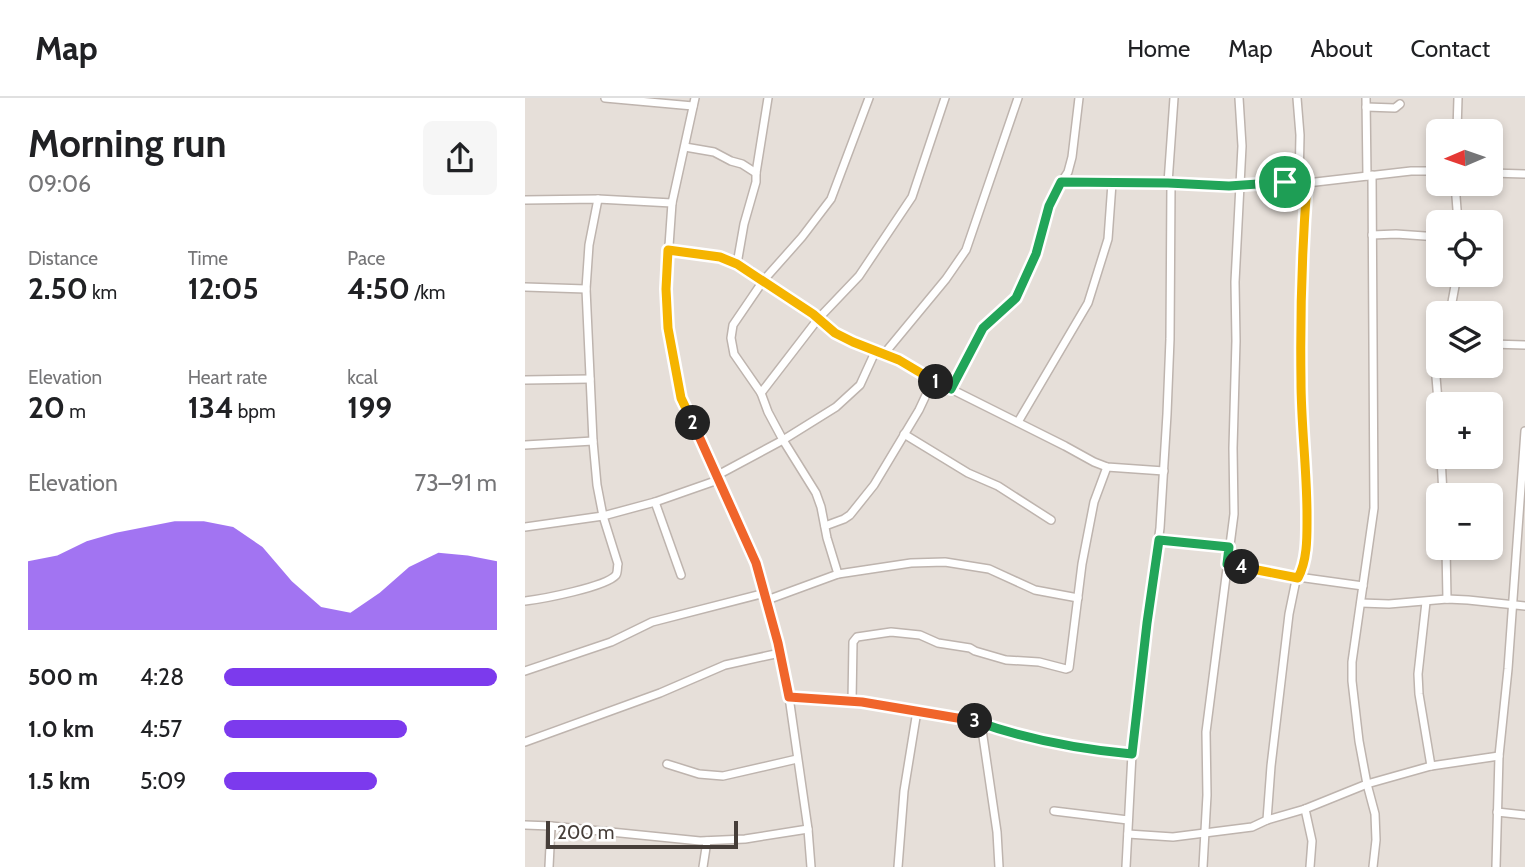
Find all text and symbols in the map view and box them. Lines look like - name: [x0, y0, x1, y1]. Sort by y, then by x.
- text: Map: [35, 28, 98, 68]
- text: Home: [1127, 34, 1190, 63]
- text: Map: [1228, 34, 1273, 63]
- text: About: [1311, 34, 1373, 63]
- text: Contact: [1411, 34, 1490, 63]
- north arrow: [1426, 119, 1503, 196]
- map controls: [1426, 119, 1503, 560]
- text: Morning run: [28, 120, 227, 167]
- button: share: [423, 121, 497, 195]
- pin: [1255, 152, 1315, 212]
- icon: arrive: [1266, 163, 1304, 201]
- text: 09:06: [28, 170, 91, 198]
- button: locate: [1426, 210, 1503, 287]
- text: Distance: [28, 247, 98, 270]
- text: Time: [188, 247, 228, 270]
- text: Pace: [347, 247, 385, 270]
- text: 2.50: [28, 270, 88, 307]
- text: 12:05: [188, 270, 259, 307]
- text: 4:50: [347, 270, 410, 307]
- text: km: [88, 281, 117, 304]
- text: /km: [410, 281, 446, 304]
- button: layers: [1426, 301, 1503, 378]
- pin: 1: [919, 364, 953, 400]
- text: Elevation: [28, 366, 102, 389]
- text: Heart rate: [188, 366, 267, 389]
- text: kcal: [347, 366, 378, 389]
- text: 1: [932, 370, 939, 393]
- text: 20: [28, 389, 65, 426]
- text: 134: [188, 389, 234, 426]
- text: 199: [347, 389, 392, 426]
- button: +: [1426, 392, 1503, 469]
- text: m: [65, 400, 86, 423]
- text: bpm: [234, 400, 276, 423]
- pin: 2: [675, 406, 711, 440]
- text: 2: [687, 411, 698, 434]
- text: Elevation: [28, 469, 118, 497]
- text: 73–91 m: [415, 469, 497, 497]
- button: −: [1426, 483, 1503, 560]
- pin: 4: [1225, 550, 1259, 584]
- text: 4: [1236, 555, 1247, 578]
- text: 500 m: [28, 663, 98, 691]
- text: 4:28: [140, 663, 184, 691]
- pin: 3: [958, 704, 993, 738]
- text: 3: [969, 709, 980, 732]
- text: 1.0 km: [28, 715, 94, 743]
- text: 4:57: [140, 715, 182, 743]
- text: 1.5 km: [28, 767, 90, 795]
- text: 5:09: [140, 767, 186, 795]
- scale bar: [546, 818, 739, 850]
- text: 200 m: [557, 821, 614, 844]

